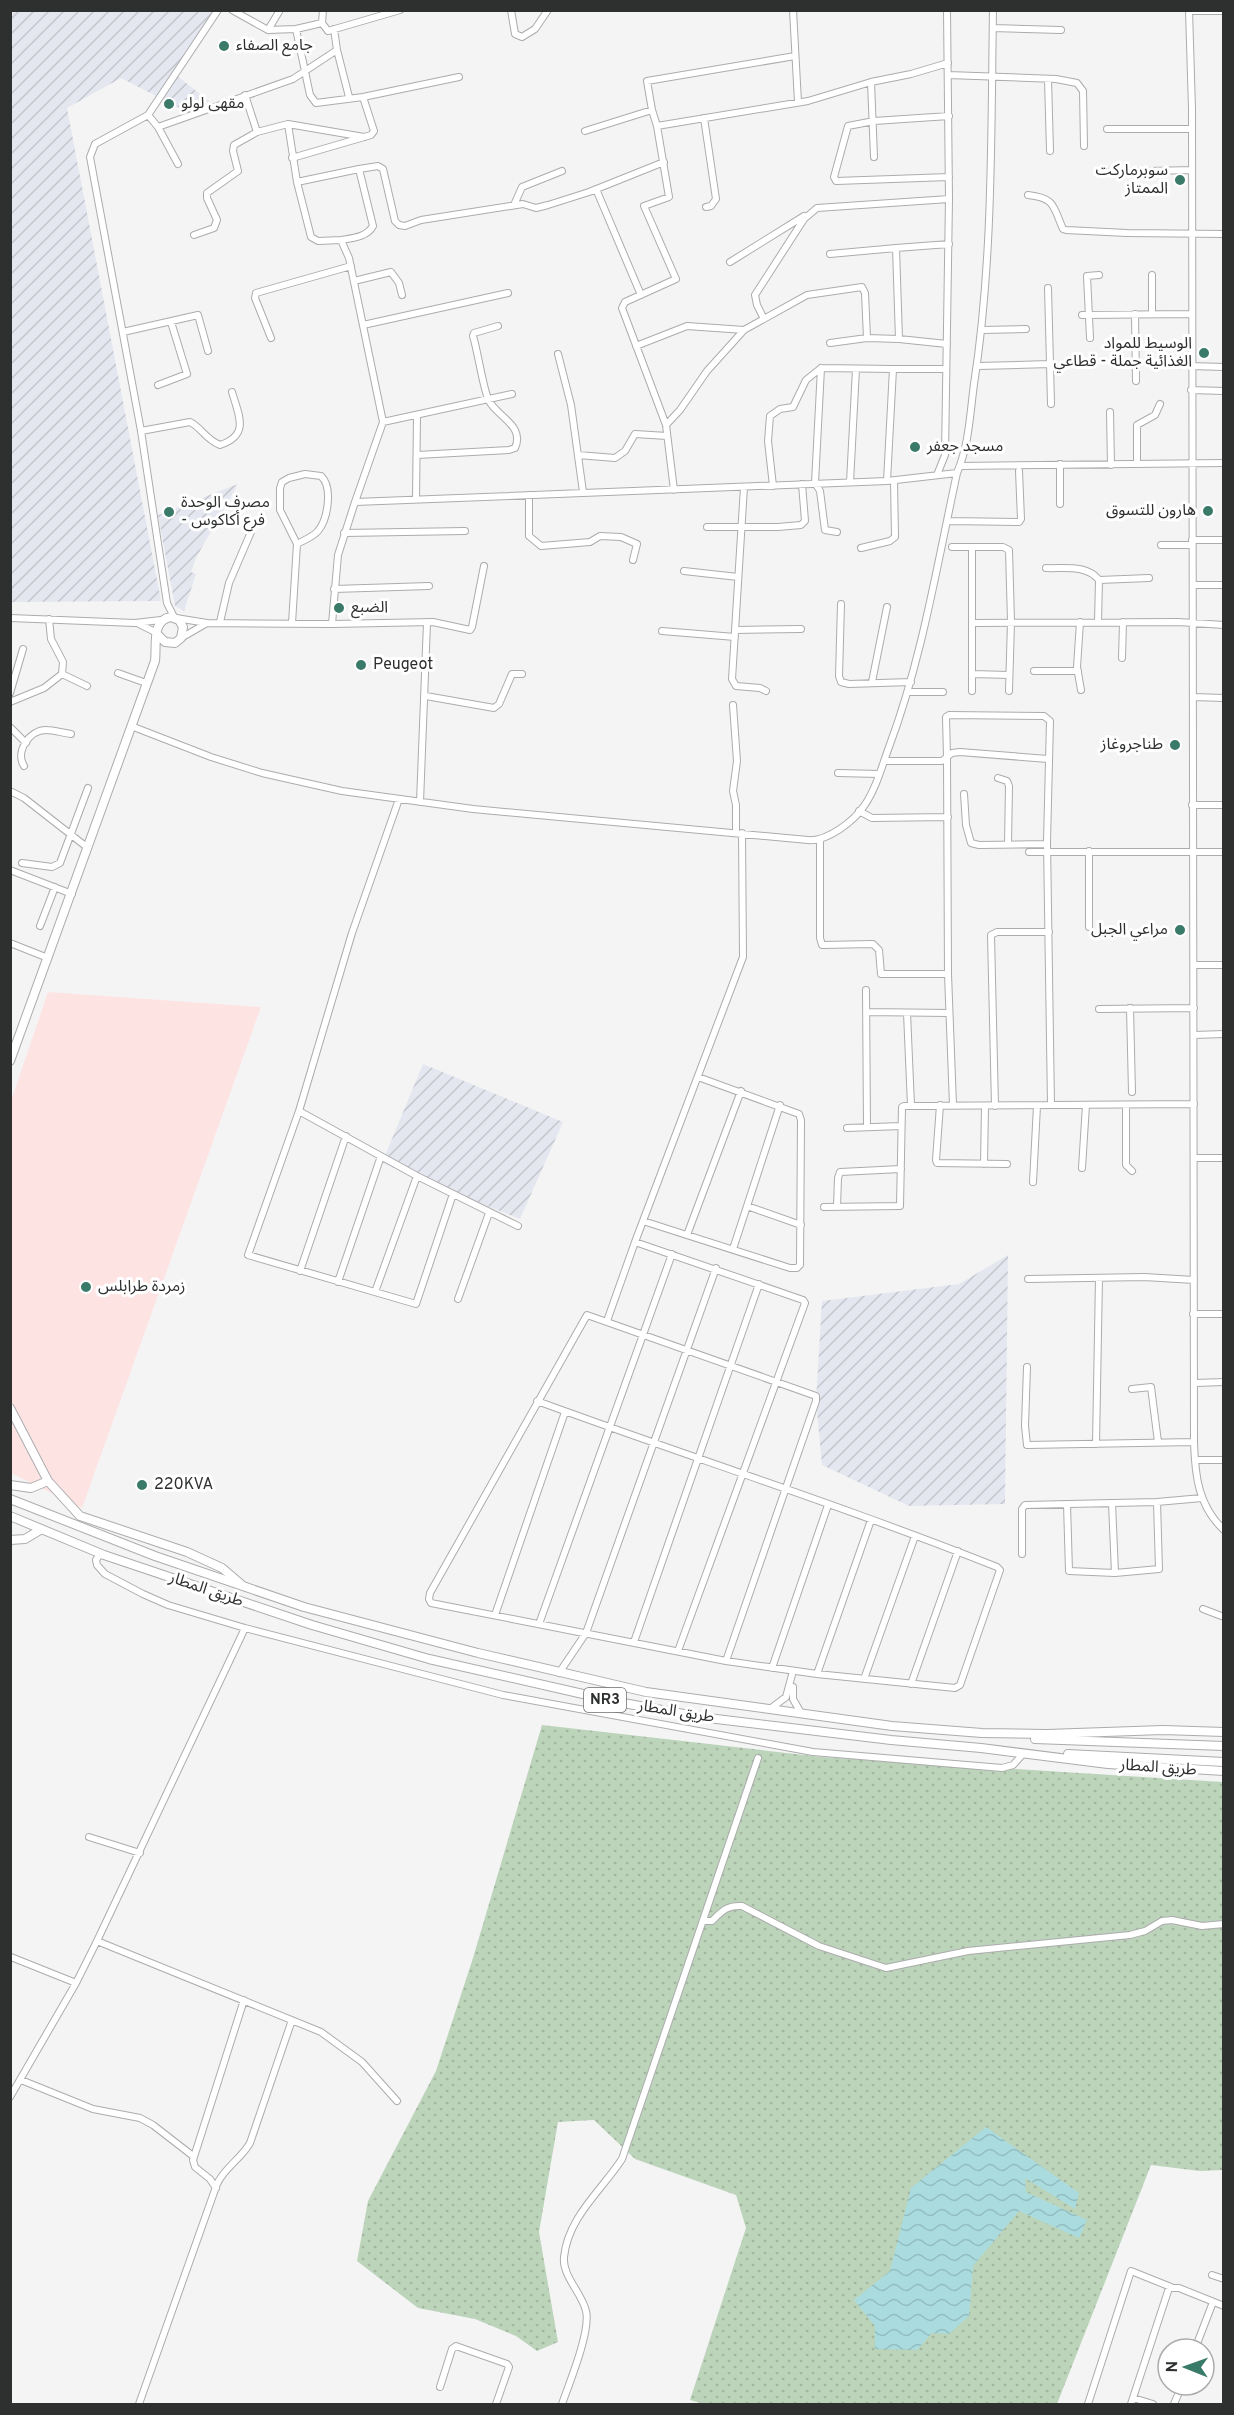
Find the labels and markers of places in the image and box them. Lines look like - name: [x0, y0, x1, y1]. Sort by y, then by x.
- place label: جامع الصفاء: [236, 36, 313, 57]
- marker: جامع الصفاء: [217, 39, 231, 53]
- place label: مقهى لولو: [181, 94, 244, 114]
- marker: مقهى لولو: [162, 97, 176, 111]
- place label: سوبرماركت الممتاز: [1096, 161, 1168, 199]
- marker: سوبرماركت الممتاز: [1173, 173, 1187, 187]
- place label: الوسيط للمواد الغذائية جملة - قطاعي: [1053, 334, 1192, 373]
- marker: الوسيط للمواد الغذائية جملة - قطاعي: [1197, 346, 1211, 360]
- place label: مسجد جعفر: [926, 437, 1003, 457]
- marker: مسجد جعفر: [908, 440, 922, 454]
- place label: مصرف الوحدة - فرع أكاكوس: [181, 493, 270, 532]
- place label: هارون للتسوق: [1106, 501, 1196, 521]
- marker: هارون للتسوق: [1201, 504, 1215, 518]
- marker: مصرف الوحدة - فرع أكاكوس: [162, 505, 176, 519]
- place label: الضبع: [351, 598, 388, 619]
- marker: الضبع: [332, 601, 346, 615]
- place label: Peugeot: [373, 655, 433, 675]
- marker: Peugeot: [354, 658, 368, 672]
- place label: طناجروغاز: [1100, 735, 1163, 755]
- marker: طناجروغاز: [1168, 738, 1182, 752]
- place label: مراعي الجبل: [1091, 920, 1168, 941]
- marker: مراعي الجبل: [1173, 923, 1187, 937]
- place label: زمردة طرابلس: [98, 1277, 185, 1297]
- marker: زمردة طرابلس: [79, 1280, 93, 1294]
- place label: 220KVA: [154, 1475, 214, 1495]
- marker: 220KVA: [135, 1478, 149, 1492]

